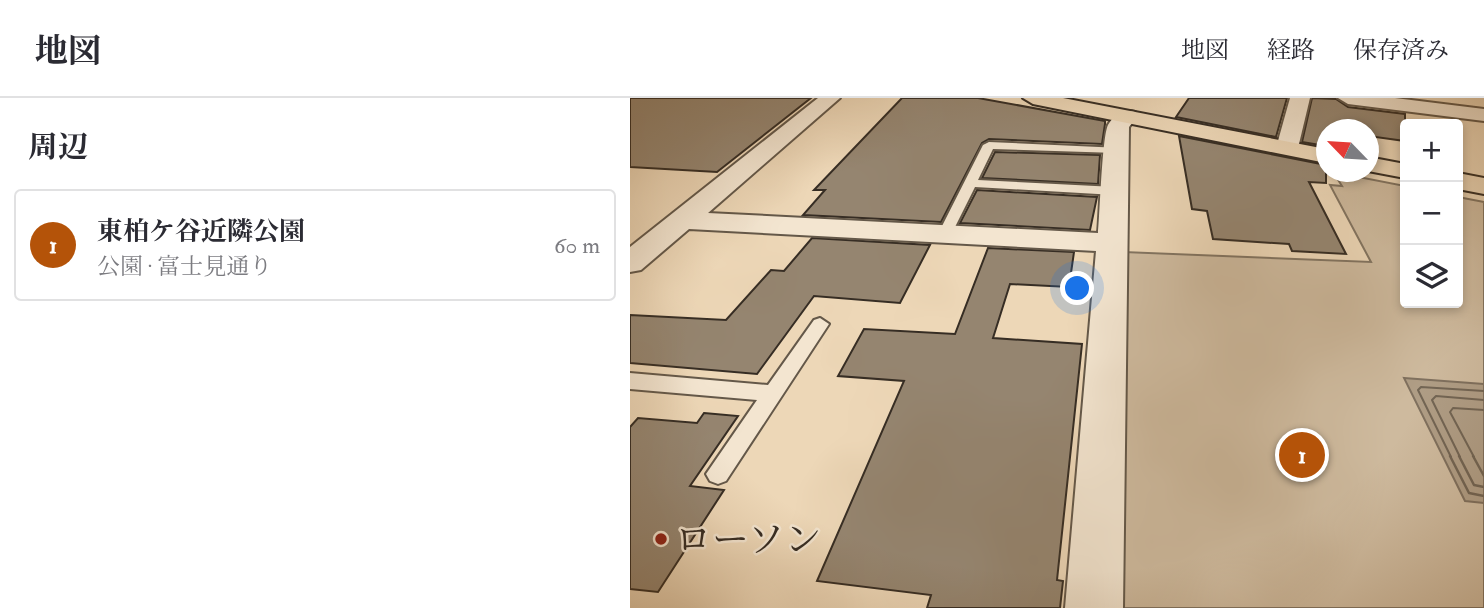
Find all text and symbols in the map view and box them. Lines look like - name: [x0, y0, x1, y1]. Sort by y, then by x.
- text: 地図: [35, 31, 101, 72]
- text: 地図: [1181, 35, 1229, 66]
- text: 経路: [1267, 35, 1315, 66]
- text: 保存済み: [1353, 35, 1449, 66]
- north arrow: [1316, 119, 1379, 182]
- map controls: [1400, 119, 1463, 308]
- button: +: [1400, 119, 1463, 182]
- text: 周辺: [28, 129, 88, 166]
- button: −: [1400, 182, 1463, 245]
- text: 東柏ケ谷近隣公園: [97, 216, 305, 248]
- text: 1: [49, 231, 57, 260]
- text: 60 m: [554, 231, 600, 260]
- button: layers: [1400, 245, 1463, 308]
- text: 公園 · 富士見通り: [97, 252, 272, 281]
- your location: [1060, 271, 1094, 305]
- pin: 1: [1279, 429, 1325, 481]
- place label: ローソン: [675, 517, 822, 564]
- marker: ローソン: [653, 531, 669, 547]

